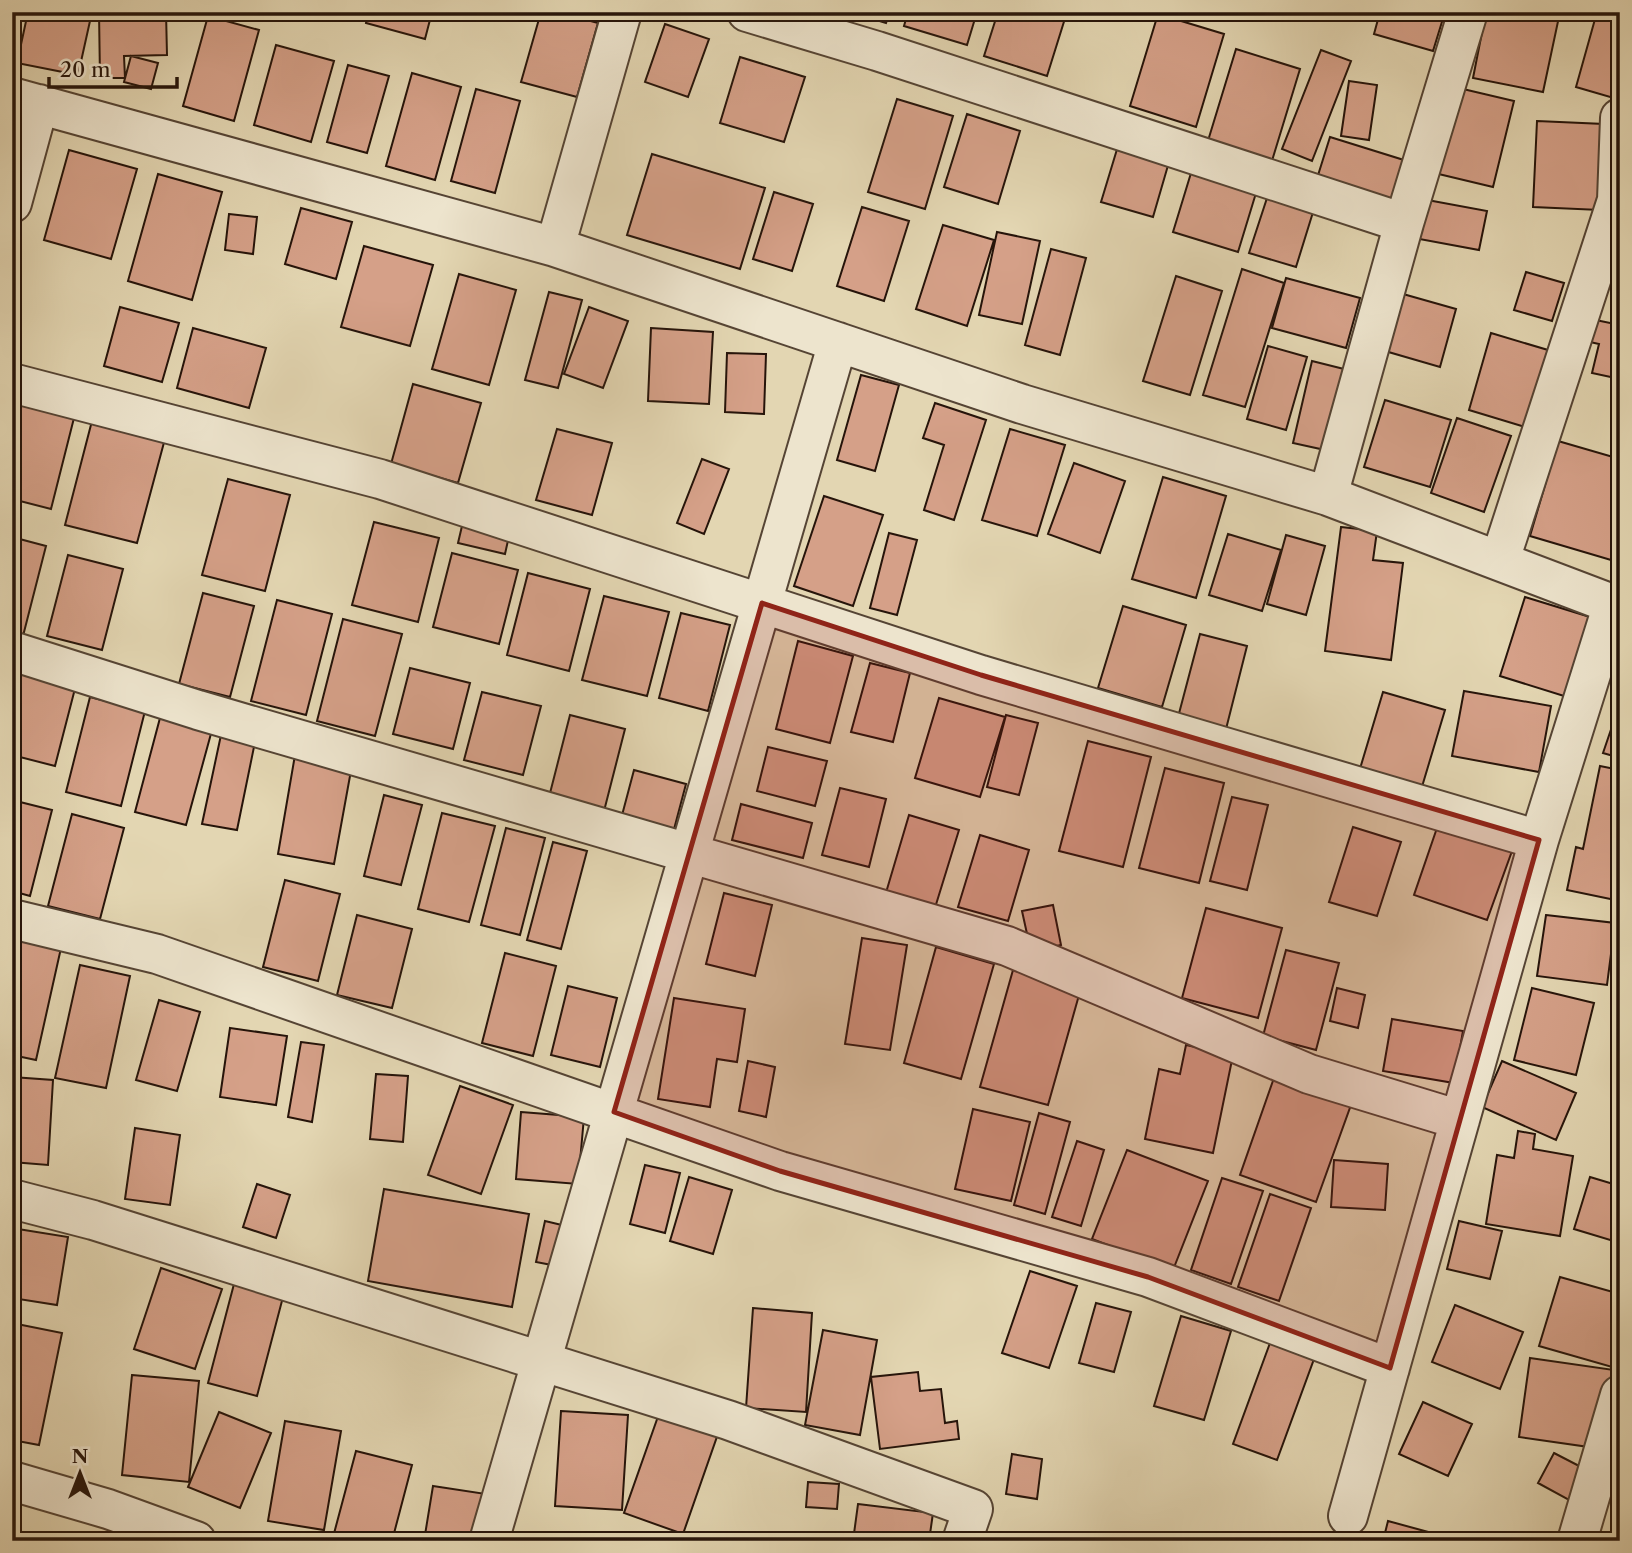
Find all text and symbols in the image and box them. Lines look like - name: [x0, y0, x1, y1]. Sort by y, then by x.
- scale bar: [49, 46, 177, 90]
- text: 20 m: [60, 57, 111, 82]
- north arrow: [46, 1438, 116, 1508]
- text: N: [72, 1445, 88, 1468]

